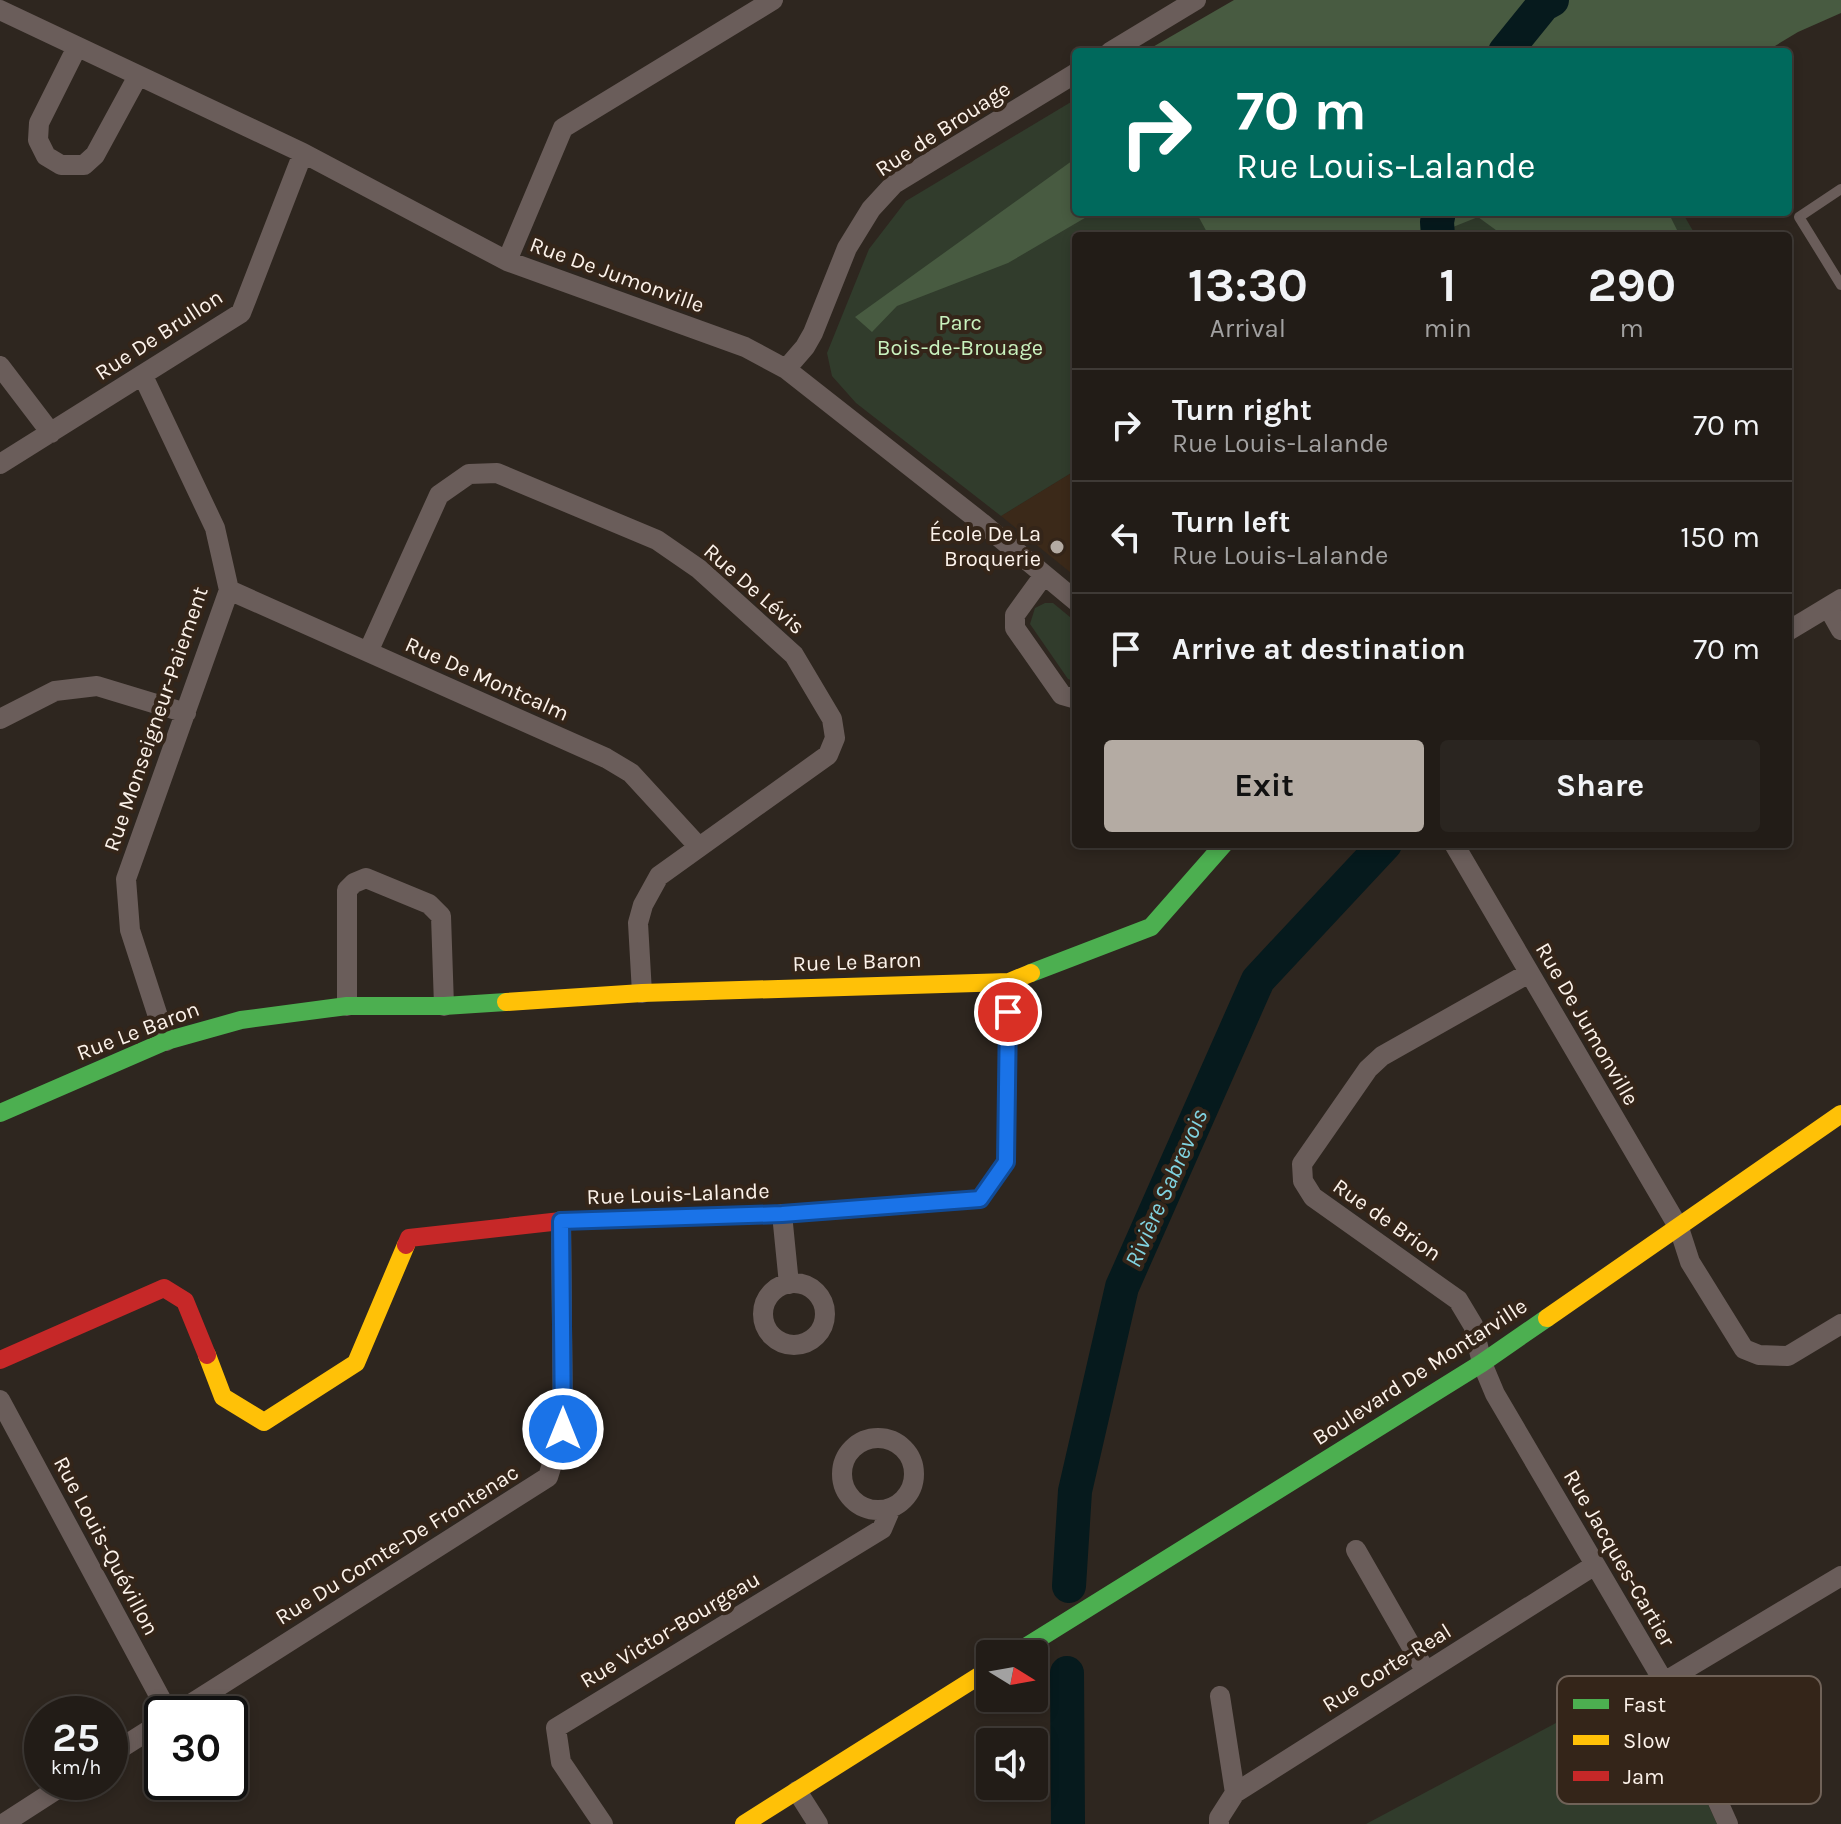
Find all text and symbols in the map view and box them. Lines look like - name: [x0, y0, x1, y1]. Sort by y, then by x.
- street label: Rue de Brouage: [871, 76, 1015, 182]
- text: 70 m: [1236, 78, 1367, 143]
- icon: right: [1104, 80, 1208, 184]
- text: Rue Louis-Lalande: [1236, 145, 1535, 187]
- street label: Rue De Jumonville: [526, 231, 708, 319]
- text: 13:30: [1188, 257, 1308, 313]
- text: 1: [1439, 257, 1456, 313]
- text: 290: [1587, 257, 1676, 313]
- street label: Rue De Brullon: [90, 284, 228, 386]
- park label: Parc Bois-de-Brouage: [877, 310, 1043, 361]
- text: Arrival: [1210, 313, 1286, 344]
- text: min: [1424, 313, 1472, 344]
- text: m: [1620, 313, 1644, 344]
- text: Turn right: [1172, 392, 1312, 428]
- icon: right: [1104, 403, 1148, 447]
- text: 70 m: [1693, 407, 1760, 443]
- text: Rue Louis-Lalande: [1172, 428, 1388, 459]
- text: Turn left: [1172, 504, 1290, 540]
- icon: left: [1104, 515, 1148, 559]
- text: 150 m: [1680, 519, 1760, 555]
- place label: École De La Broquerie: [929, 520, 1041, 572]
- street label: Rue De Lévis: [698, 538, 810, 640]
- marker: École De La Broquerie: [1048, 538, 1066, 556]
- text: Rue Louis-Lalande: [1172, 540, 1388, 571]
- street label: Rue Monseigneur-Paiement: [98, 583, 214, 855]
- icon: arrive: [1104, 627, 1148, 671]
- street label: Rue De Montcalm: [401, 631, 573, 727]
- text: Arrive at destination: [1172, 631, 1466, 667]
- text: 70 m: [1693, 631, 1760, 667]
- button: Exit: [1104, 740, 1424, 832]
- button: Share: [1440, 740, 1760, 832]
- street label: Rue De Jumonville: [1530, 938, 1644, 1110]
- street label: Rue Le Baron: [792, 947, 922, 977]
- pin: [974, 978, 1042, 1046]
- icon: arrive: [986, 990, 1030, 1034]
- street label: Rue Le Baron: [73, 996, 203, 1066]
- water label: Rivière Sabrevois: [1119, 1105, 1213, 1271]
- street label: Rue de Brion: [1328, 1173, 1446, 1267]
- street label: Rue Louis-Lalande: [586, 1178, 770, 1210]
- street label: Boulevard De Montarville: [1308, 1293, 1532, 1451]
- position arrow: [521, 1387, 605, 1471]
- street label: Rue Louis-Quévillon: [48, 1452, 164, 1640]
- street label: Rue Du Comte-De Frontenac: [271, 1459, 523, 1631]
- street label: Rue Jacques-Cartier: [1558, 1465, 1680, 1651]
- street label: Rue Victor-Bourgeau: [575, 1566, 765, 1694]
- street label: Rue Corte-Real: [1318, 1618, 1456, 1718]
- north arrow: [976, 1640, 1048, 1712]
- map controls: [976, 1640, 1048, 1800]
- legend: [1557, 1676, 1821, 1804]
- text: Fast: [1623, 1692, 1666, 1718]
- speed limit sign: 30: [144, 1696, 248, 1800]
- text: 25: [52, 1714, 100, 1761]
- button: sound: [976, 1728, 1048, 1800]
- text: Slow: [1623, 1728, 1670, 1754]
- text: km/h: [51, 1756, 101, 1779]
- text: Jam: [1623, 1764, 1665, 1790]

